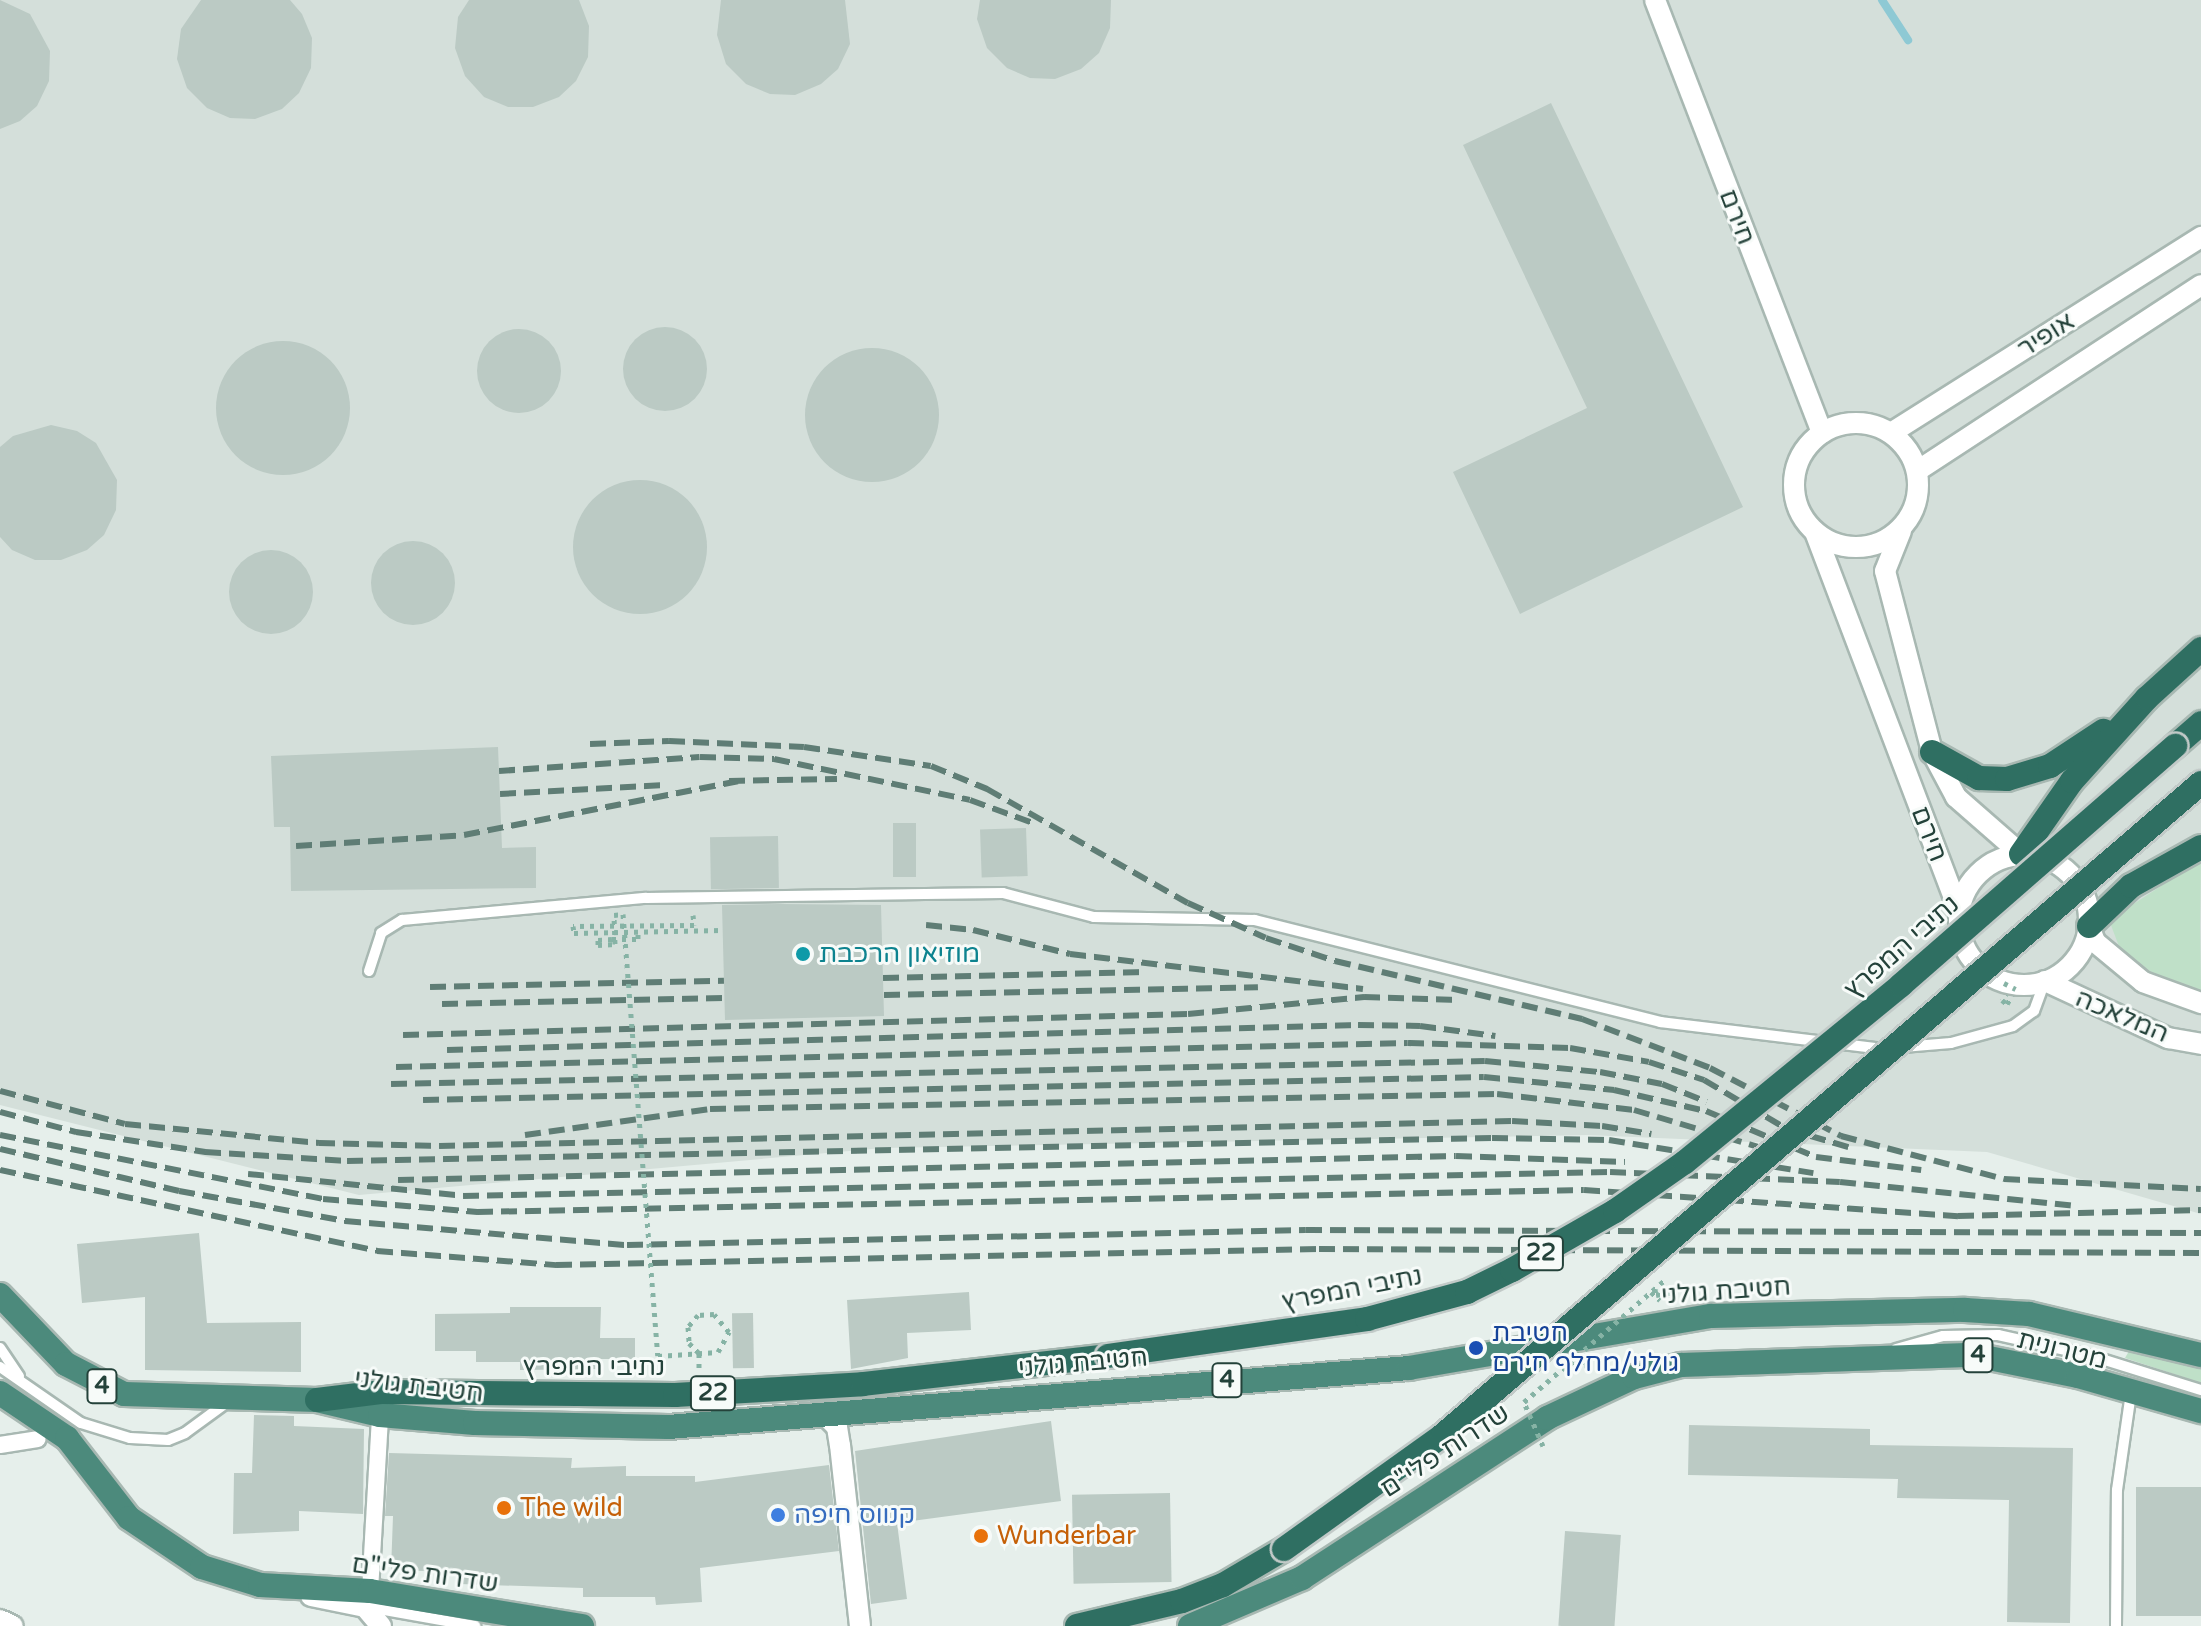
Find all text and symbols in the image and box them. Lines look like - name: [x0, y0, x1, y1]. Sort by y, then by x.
- street label: חירם: [1712, 185, 1762, 249]
- street label: אופיר: [2012, 305, 2080, 365]
- street label: חירם: [1904, 802, 1954, 866]
- street label: נתיבי המפרץ: [1838, 889, 1966, 1005]
- place label: מוזיאון הרכבת: [819, 938, 980, 970]
- marker: מוזיאון הרכבת: [794, 945, 812, 963]
- street label: המלאכה: [2071, 982, 2173, 1050]
- road number: 22: [1517, 1233, 1565, 1273]
- street label: נתיבי המפרץ: [1279, 1260, 1425, 1318]
- street label: חטיבת גולני: [1660, 1271, 1792, 1311]
- place label: חטיבת גולני/מחלף חירם: [1492, 1317, 1679, 1378]
- street label: מטרונית: [2014, 1324, 2110, 1376]
- road number: 4: [1962, 1335, 1994, 1375]
- marker: חטיבת גולני/מחלף חירם: [1467, 1339, 1485, 1357]
- street label: חטיבת גולני: [1017, 1342, 1149, 1384]
- street label: נתיבי המפרץ: [523, 1351, 665, 1383]
- road number: 4: [1211, 1360, 1243, 1400]
- street label: חטיבת גולני: [353, 1363, 485, 1409]
- road number: 4: [86, 1366, 118, 1406]
- road number: 22: [689, 1373, 737, 1413]
- street label: שדרות פלי"ם: [1375, 1398, 1515, 1504]
- place label: The wild: [520, 1492, 623, 1524]
- marker: The wild: [495, 1499, 513, 1517]
- place label: קנווס חיפה: [794, 1499, 915, 1531]
- marker: קנווס חיפה: [769, 1506, 787, 1524]
- place label: Wunderbar: [997, 1520, 1136, 1552]
- marker: Wunderbar: [972, 1527, 990, 1545]
- street label: שדרות פלי"ם: [350, 1548, 500, 1600]

